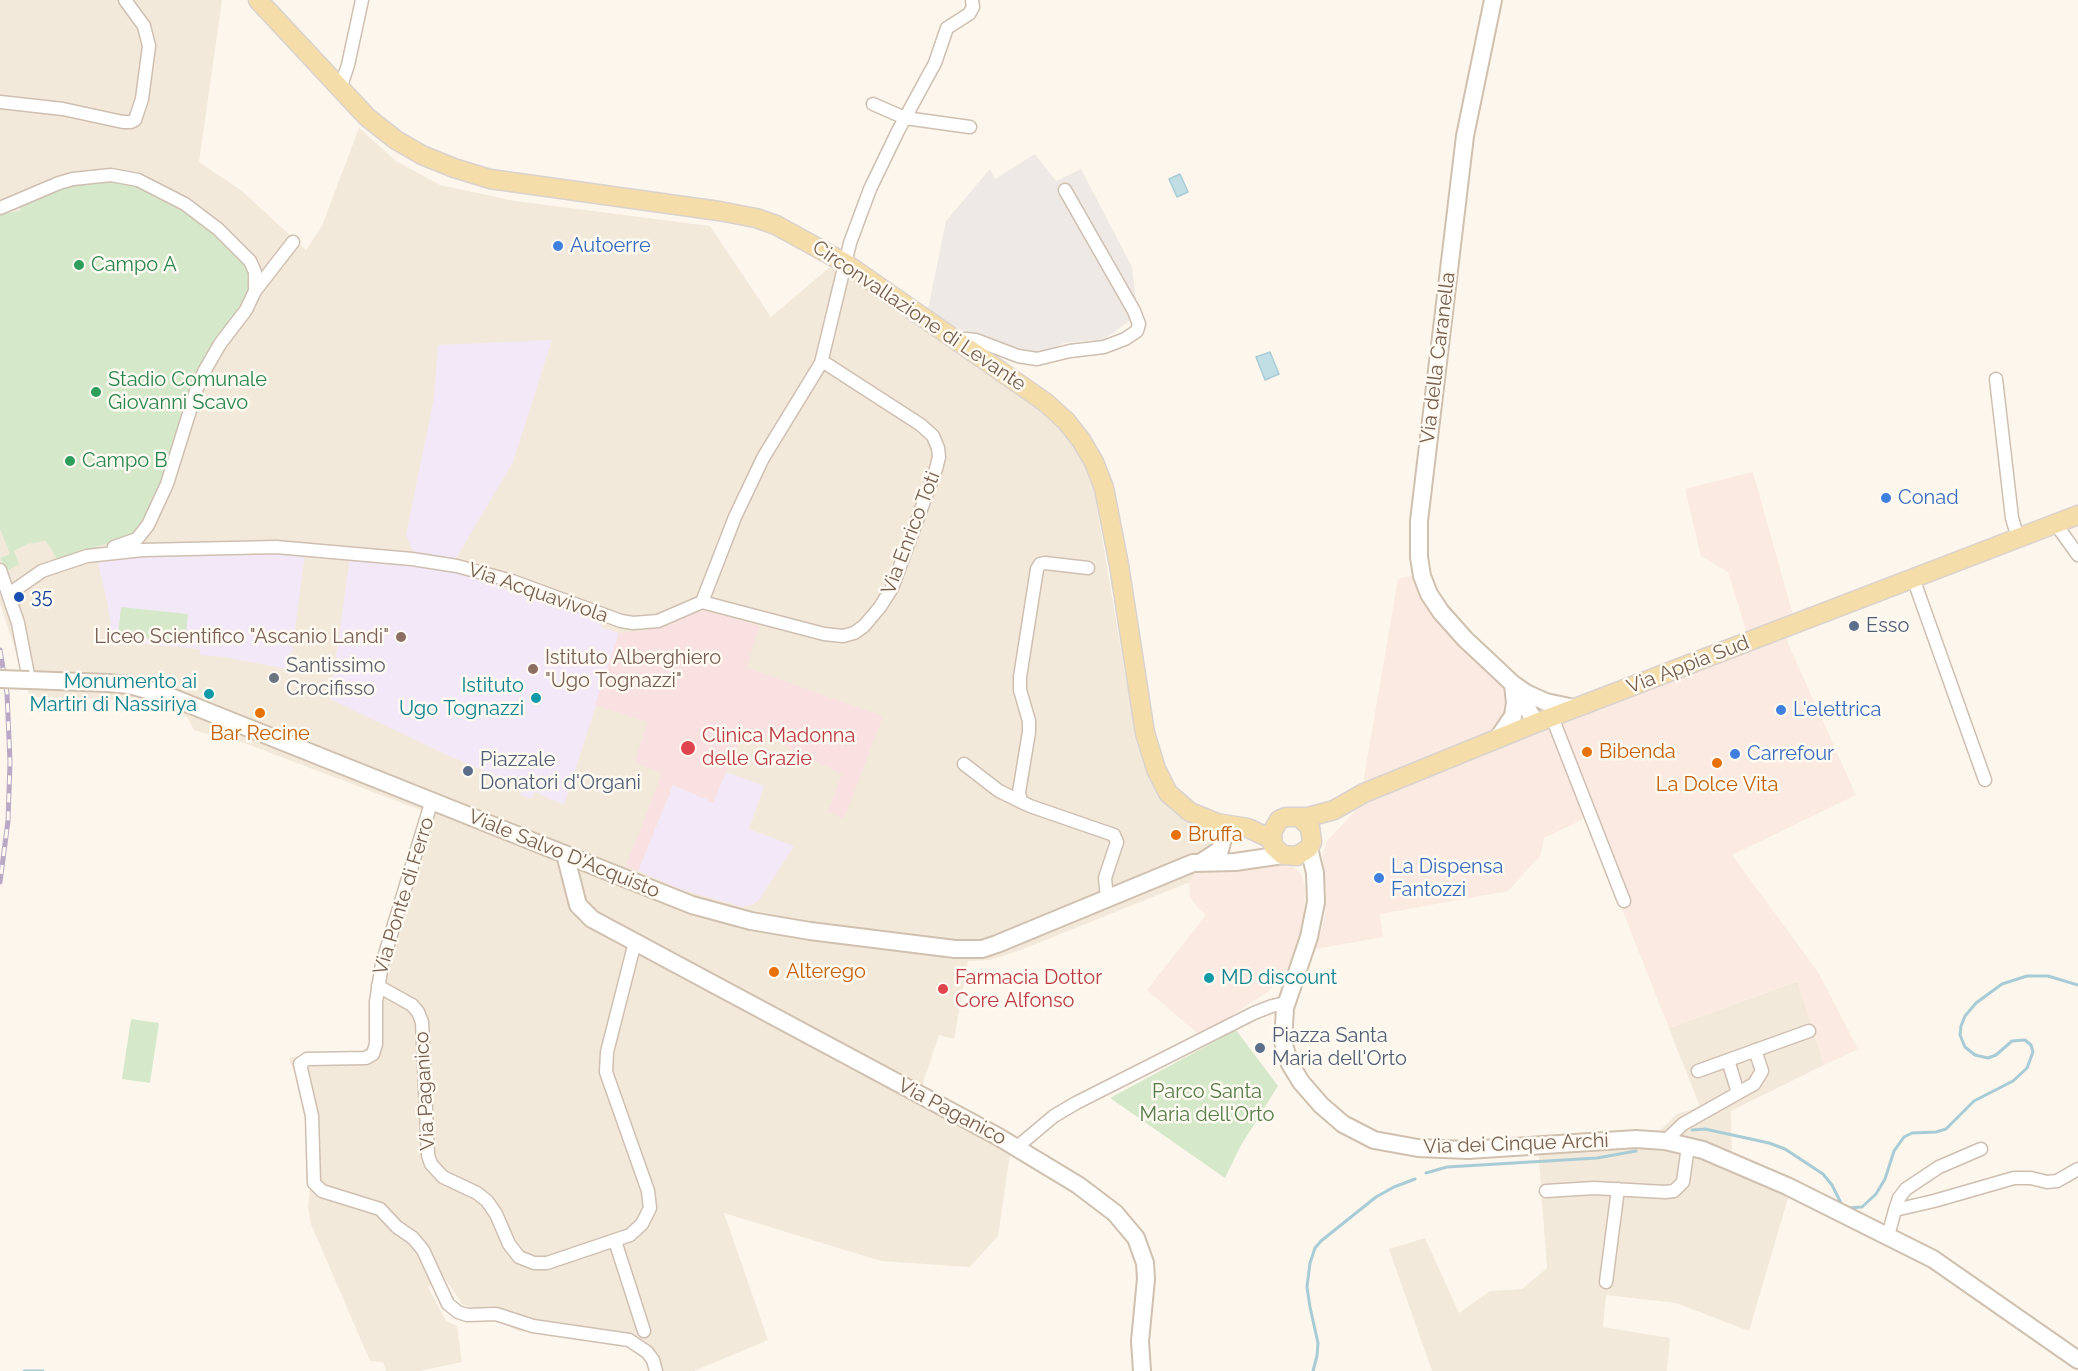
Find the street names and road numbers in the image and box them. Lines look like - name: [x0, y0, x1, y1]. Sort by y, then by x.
- street label: Circonvallazione di Levante: [808, 235, 1030, 397]
- street label: Via della Caranella: [1416, 271, 1460, 445]
- street label: Via Enrico Toti: [877, 468, 945, 598]
- street label: Via Acquavivola: [465, 558, 611, 628]
- street label: Via Appia Sud: [1624, 631, 1752, 699]
- street label: Viale Salvo D'Acquisto: [465, 805, 663, 903]
- street label: Via Ponte di Ferro: [369, 814, 439, 978]
- street label: Via Paganico: [410, 1031, 440, 1151]
- street label: Via Paganico: [894, 1073, 1010, 1151]
- street label: Via dei Cinque Archi: [1423, 1129, 1609, 1159]

